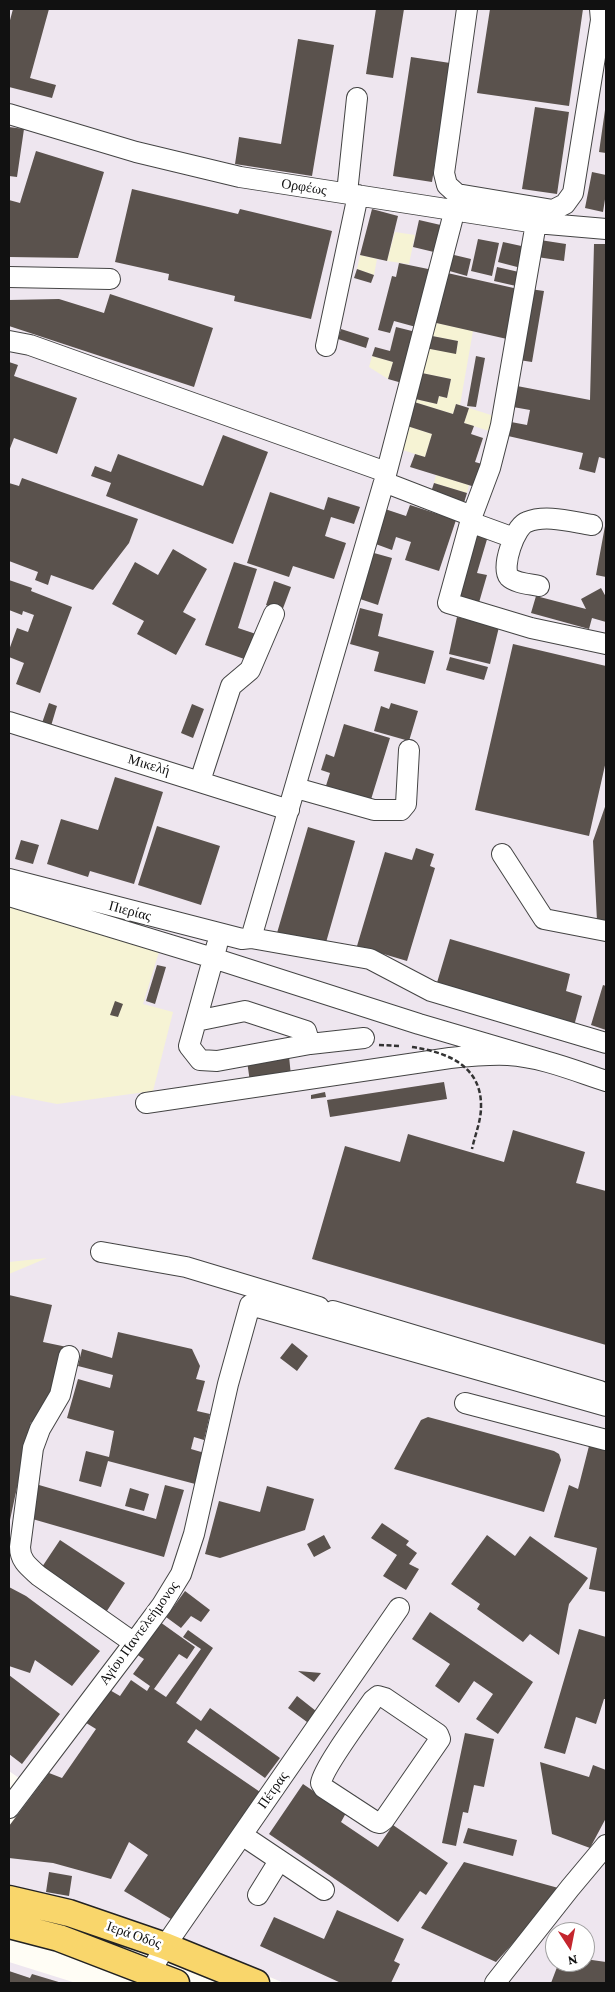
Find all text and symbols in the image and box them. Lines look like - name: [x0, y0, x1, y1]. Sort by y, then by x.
- street label: Ορφέως: [280, 175, 328, 199]
- street label: Μικελή: [126, 751, 172, 779]
- street label: Πιερίας: [107, 897, 153, 925]
- street label: Αγίου Παντελεήμονος: [96, 1578, 182, 1688]
- street label: Πέτρας: [254, 1768, 292, 1812]
- street label: Ιερά Οδός: [104, 1918, 164, 1952]
- north arrow: [545, 1922, 595, 1972]
- text: N: [566, 1952, 579, 1970]

